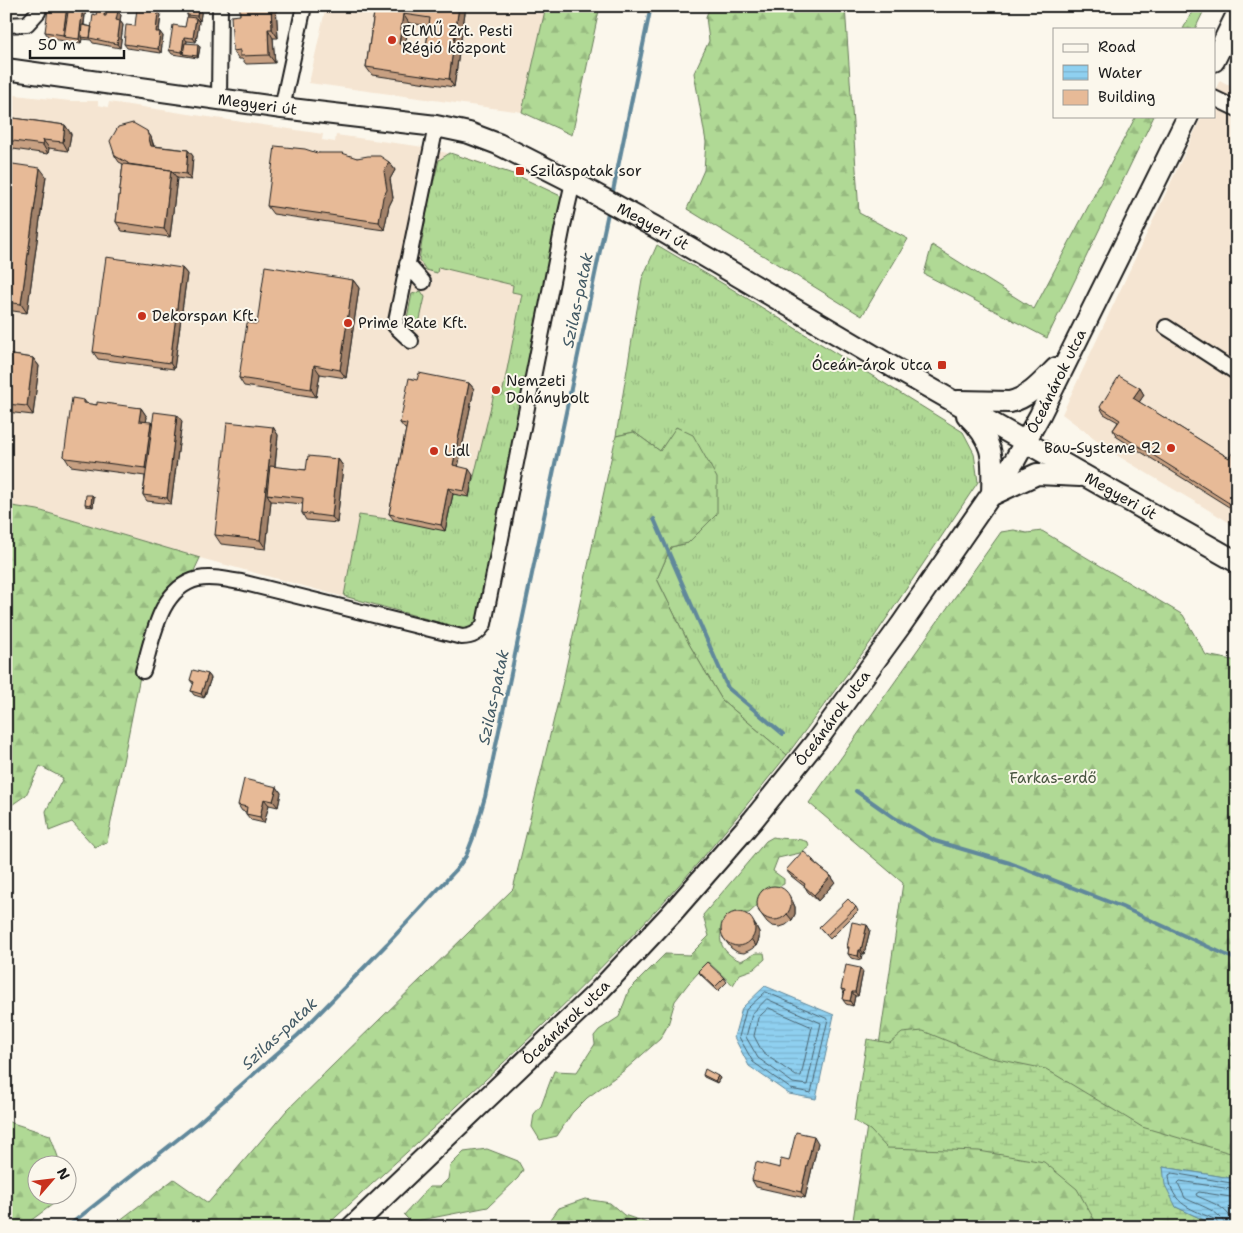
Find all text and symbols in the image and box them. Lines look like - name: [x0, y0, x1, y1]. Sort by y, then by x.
- place label: ELMŰ Zrt. Pesti Régió központ: [402, 20, 513, 58]
- scale bar: [30, 28, 124, 60]
- legend: [1053, 28, 1216, 118]
- marker: ELMŰ Zrt. Pesti Régió központ: [386, 34, 398, 46]
- text: 50 m: [38, 35, 76, 55]
- text: Road: [1098, 37, 1136, 57]
- text: Water: [1098, 63, 1142, 83]
- text: Building: [1098, 87, 1155, 107]
- street label: Megyeri út: [217, 89, 298, 120]
- place label: Szilaspatak sor: [530, 161, 642, 181]
- marker: Szilaspatak sor: [514, 165, 526, 177]
- street label: Megyeri út: [613, 198, 693, 255]
- water label: Szilas-patak: [557, 251, 598, 350]
- place label: Dekorspan Kft.: [152, 306, 258, 326]
- marker: Dekorspan Kft.: [136, 310, 148, 322]
- place label: Prime Rate Kft.: [358, 313, 467, 333]
- marker: Prime Rate Kft.: [342, 317, 354, 329]
- street label: Óceánárok utca: [1021, 325, 1091, 437]
- place label: Óceán-árok utca: [812, 354, 933, 375]
- marker: Óceán-árok utca: [936, 359, 948, 371]
- place label: Nemzeti Dohánybolt: [506, 371, 590, 408]
- marker: Nemzeti Dohánybolt: [490, 384, 502, 396]
- place label: Bau-Systeme 92: [1044, 438, 1161, 458]
- place label: Lidl: [444, 441, 470, 461]
- marker: Bau-Systeme 92: [1165, 442, 1177, 454]
- marker: Lidl: [428, 445, 440, 457]
- street label: Megyeri út: [1081, 468, 1160, 524]
- water label: Szilas-patak: [473, 648, 514, 747]
- street label: Óceánárok utca: [789, 666, 875, 770]
- park label: Farkas-erdő: [1009, 768, 1097, 788]
- street label: Óceánárok utca: [517, 975, 615, 1069]
- water label: Szilas-patak: [237, 993, 322, 1074]
- north arrow: [28, 1156, 78, 1206]
- text: N: [53, 1165, 74, 1183]

